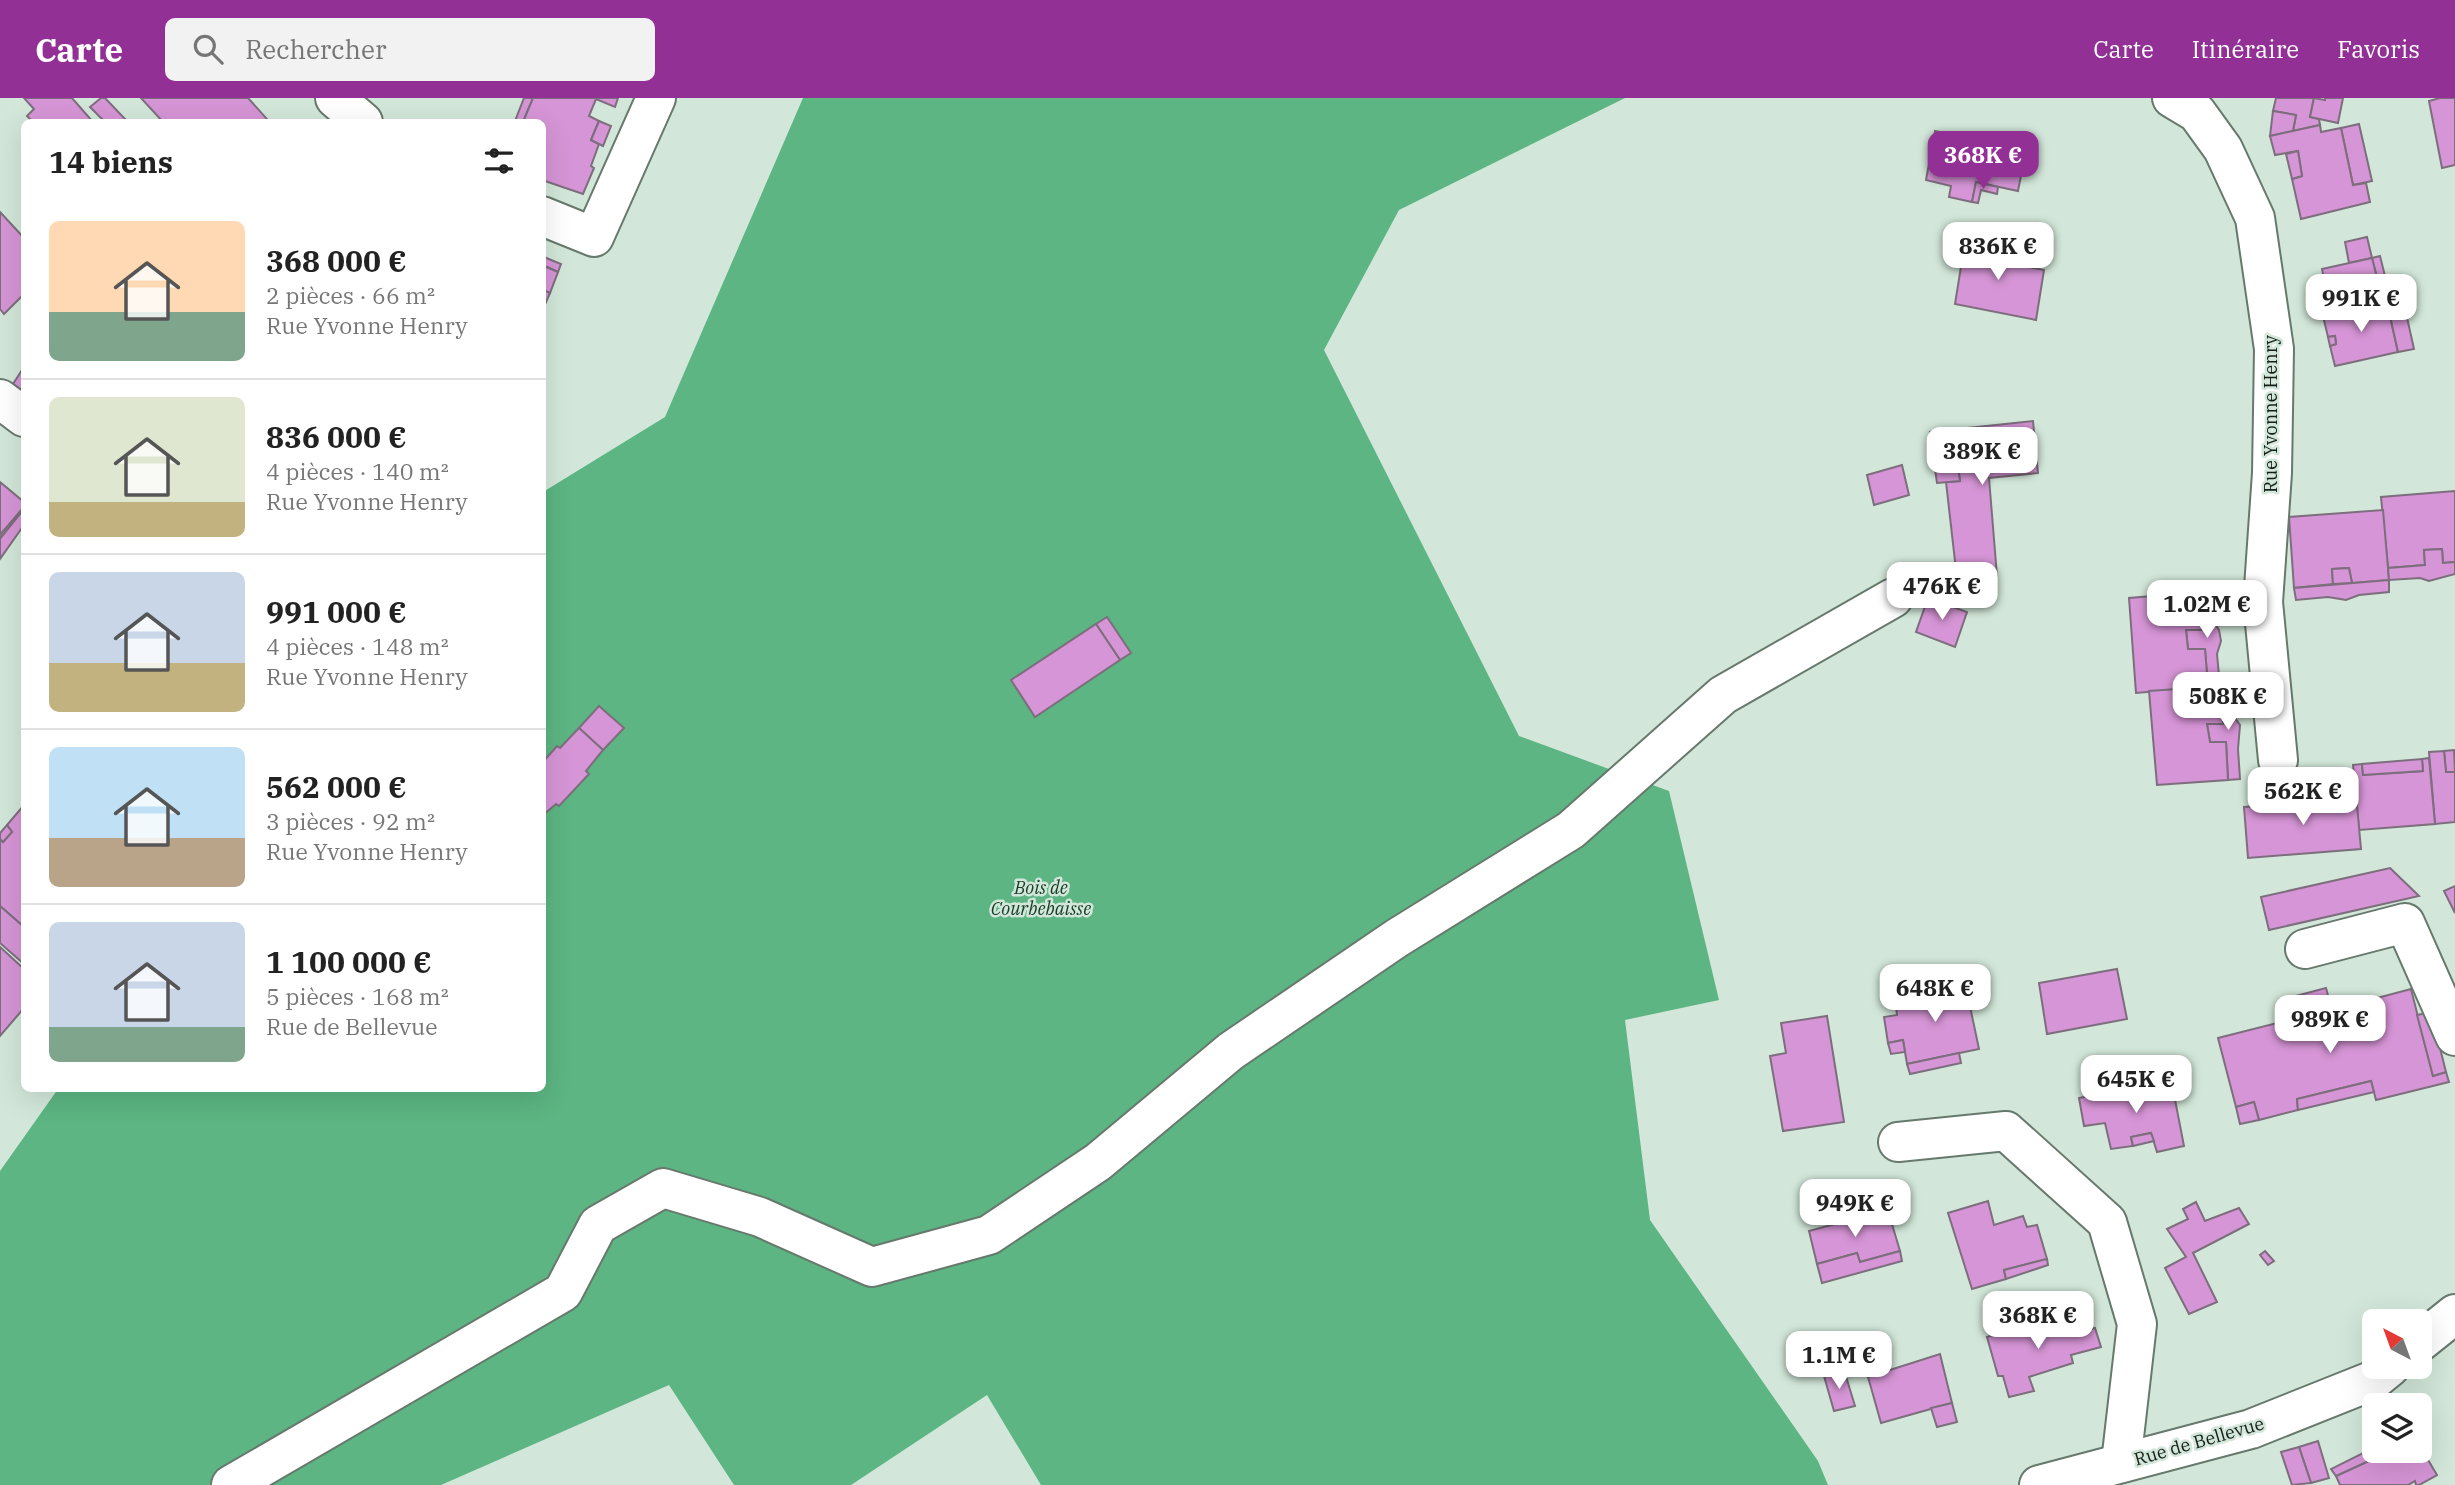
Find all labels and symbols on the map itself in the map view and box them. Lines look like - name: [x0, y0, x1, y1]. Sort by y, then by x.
- pin: 368K €: [1926, 132, 2040, 191]
- pin: 836K €: [1941, 222, 2055, 282]
- pin: 991K €: [2304, 274, 2418, 334]
- street label: Rue Yvonne Henry: [2259, 335, 2282, 493]
- pin: 389K €: [1925, 428, 2039, 487]
- pin: 476K €: [1885, 562, 1999, 622]
- pin: 1.02M €: [2142, 580, 2272, 640]
- pin: 508K €: [2171, 672, 2285, 732]
- pin: 562K €: [2246, 768, 2360, 827]
- park label: Bois de Courbebaisse: [991, 876, 1091, 920]
- pin: 648K €: [1878, 964, 1992, 1024]
- pin: 989K €: [2273, 996, 2387, 1055]
- pin: 645K €: [2079, 1056, 2193, 1115]
- pin: 949K €: [1798, 1180, 1912, 1239]
- pin: 368K €: [1981, 1292, 2095, 1351]
- north arrow: [2362, 1309, 2432, 1379]
- pin: 1.1M €: [1782, 1332, 1896, 1391]
- street label: Rue de Bellevue: [2131, 1411, 2267, 1471]

